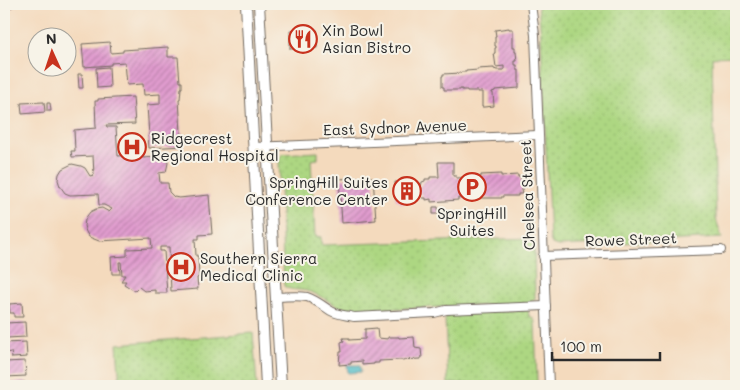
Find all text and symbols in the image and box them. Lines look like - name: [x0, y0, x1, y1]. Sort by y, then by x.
- place label: Xin Bowl Asian Bistro: [322, 20, 411, 57]
- restaurant icon: Xin Bowl Asian Bistro: [288, 24, 318, 54]
- north arrow: [28, 28, 78, 78]
- text: N: [45, 29, 57, 48]
- street label: East Sydnor Avenue: [323, 114, 467, 140]
- place label: Ridgecrest Regional Hospital: [151, 128, 279, 165]
- hospital icon: Ridgecrest Regional Hospital: [117, 132, 147, 162]
- street label: Chelsea Street: [515, 139, 539, 251]
- place label: SpringHill Suites Conference Center: [245, 172, 388, 209]
- parking icon: SpringHill Suites: [457, 172, 487, 202]
- building icon: SpringHill Suites Conference Center: [392, 176, 422, 206]
- place label: SpringHill Suites: [437, 203, 507, 240]
- street label: Rowe Street: [585, 227, 677, 251]
- place label: Southern Sierra Medical Clinic: [200, 248, 317, 285]
- hospital icon: Southern Sierra Medical Clinic: [166, 252, 196, 282]
- scale bar: [552, 330, 660, 362]
- text: 100 m: [560, 336, 602, 356]

